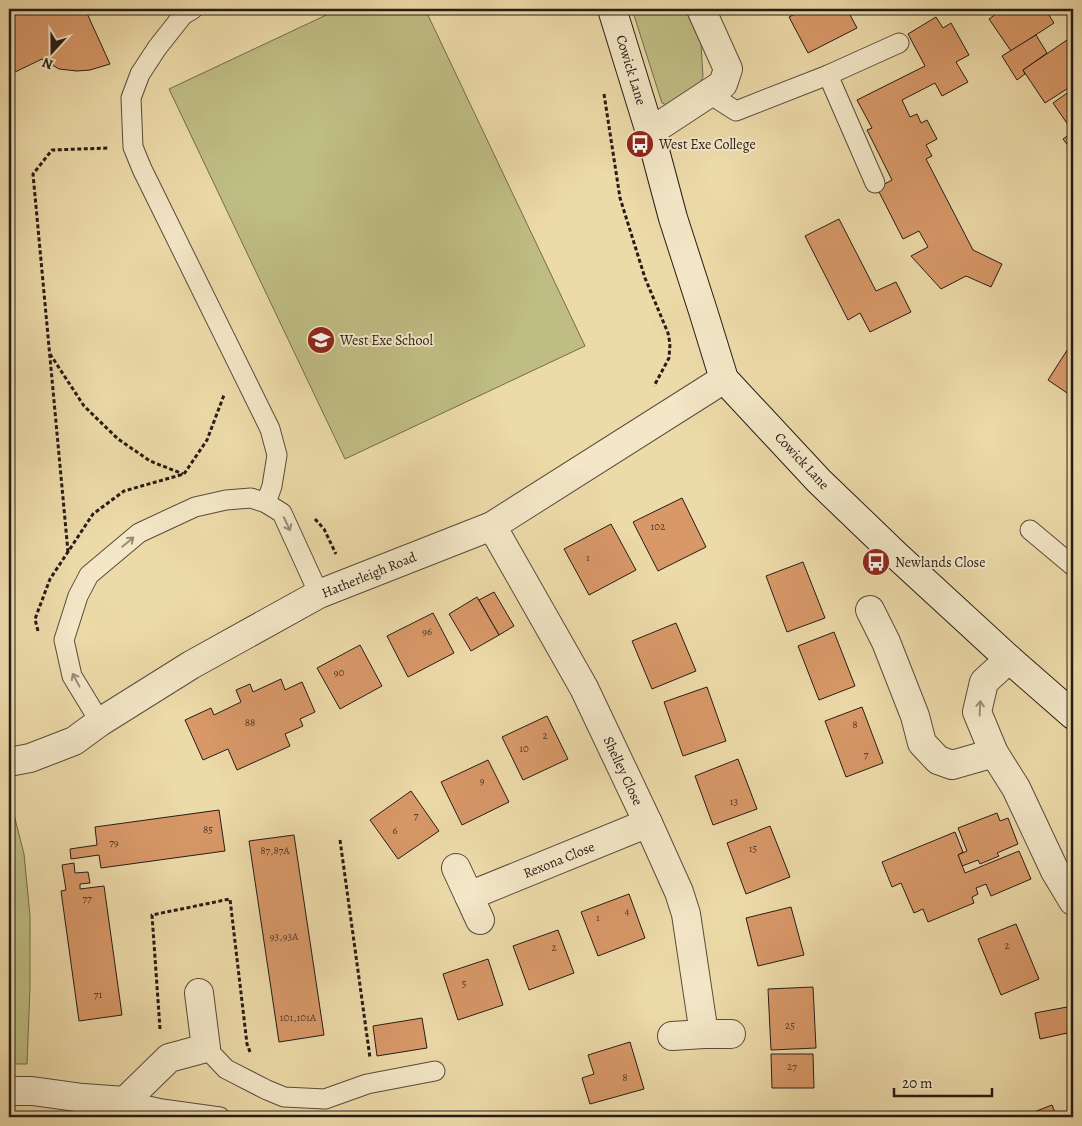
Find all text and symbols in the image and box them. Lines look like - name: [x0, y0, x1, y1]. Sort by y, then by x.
- north arrow: [28, 28, 78, 78]
- street label: Cowick Lane: [611, 33, 651, 107]
- text: N: [39, 53, 56, 74]
- bus stop icon: West Exe College: [625, 129, 655, 159]
- place label: West Exe College: [658, 135, 756, 154]
- school or university icon: West Exe School: [306, 325, 336, 355]
- place label: West Exe School: [339, 331, 433, 350]
- street label: Cowick Lane: [770, 428, 834, 494]
- one-way arrow: [283, 516, 292, 531]
- house number: 102: [651, 519, 665, 534]
- one-way arrow: [121, 537, 134, 548]
- street label: Hatherleigh Road: [319, 547, 420, 603]
- bus stop icon: Newlands Close: [861, 547, 891, 577]
- house number: 1: [586, 550, 590, 565]
- place label: Newlands Close: [895, 553, 986, 572]
- house number: 96: [422, 624, 432, 639]
- house number: 90: [334, 665, 345, 680]
- one-way arrow: [71, 673, 80, 688]
- one-way arrow: [975, 700, 984, 716]
- house number: 88: [245, 715, 255, 730]
- house number: 8: [852, 717, 858, 732]
- house number: 2: [542, 728, 548, 743]
- street label: Shelley Close: [599, 733, 647, 809]
- house number: 10: [519, 741, 529, 756]
- house number: 7: [864, 747, 869, 762]
- house number: 9: [479, 773, 485, 788]
- house number: 13: [730, 794, 738, 809]
- house number: 7: [414, 808, 419, 823]
- house number: 85: [203, 822, 213, 837]
- house number: 6: [392, 823, 398, 838]
- house number: 79: [109, 835, 119, 850]
- street label: Rexona Close: [520, 837, 598, 883]
- house number: 15: [749, 841, 758, 856]
- house number: 87,87A: [260, 843, 290, 858]
- house number: 77: [82, 891, 92, 906]
- house number: 4: [625, 904, 630, 919]
- house number: 1: [596, 910, 600, 925]
- house number: 93,93A: [270, 929, 299, 944]
- house number: 2: [1004, 938, 1010, 953]
- house number: 2: [551, 940, 557, 955]
- house number: 5: [462, 976, 467, 991]
- house number: 71: [94, 987, 102, 1002]
- house number: 101,101A: [280, 1010, 317, 1025]
- house number: 25: [785, 1018, 795, 1033]
- house number: 27: [787, 1059, 797, 1074]
- scale bar: [894, 1066, 992, 1098]
- house number: 8: [622, 1070, 628, 1085]
- text: 20 m: [902, 1073, 933, 1093]

